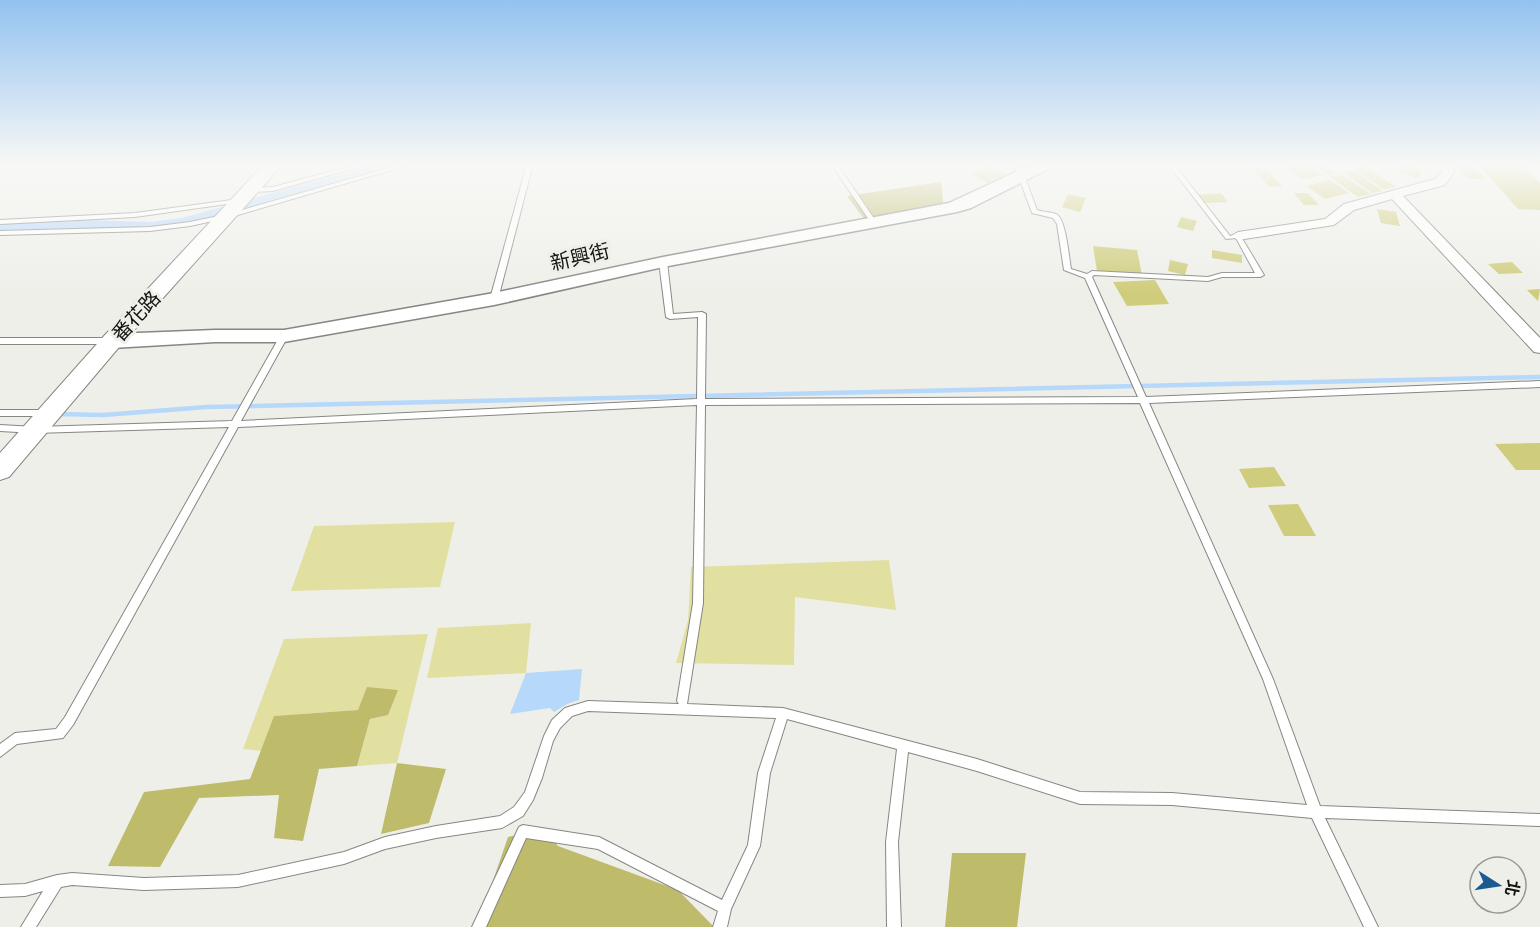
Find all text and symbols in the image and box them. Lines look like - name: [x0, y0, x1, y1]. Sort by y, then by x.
- street label: 新興街: [548, 237, 612, 276]
- street label: 番花路: [105, 285, 166, 347]
- north arrow: [1468, 855, 1528, 915]
- text: 北: [1500, 878, 1525, 898]

